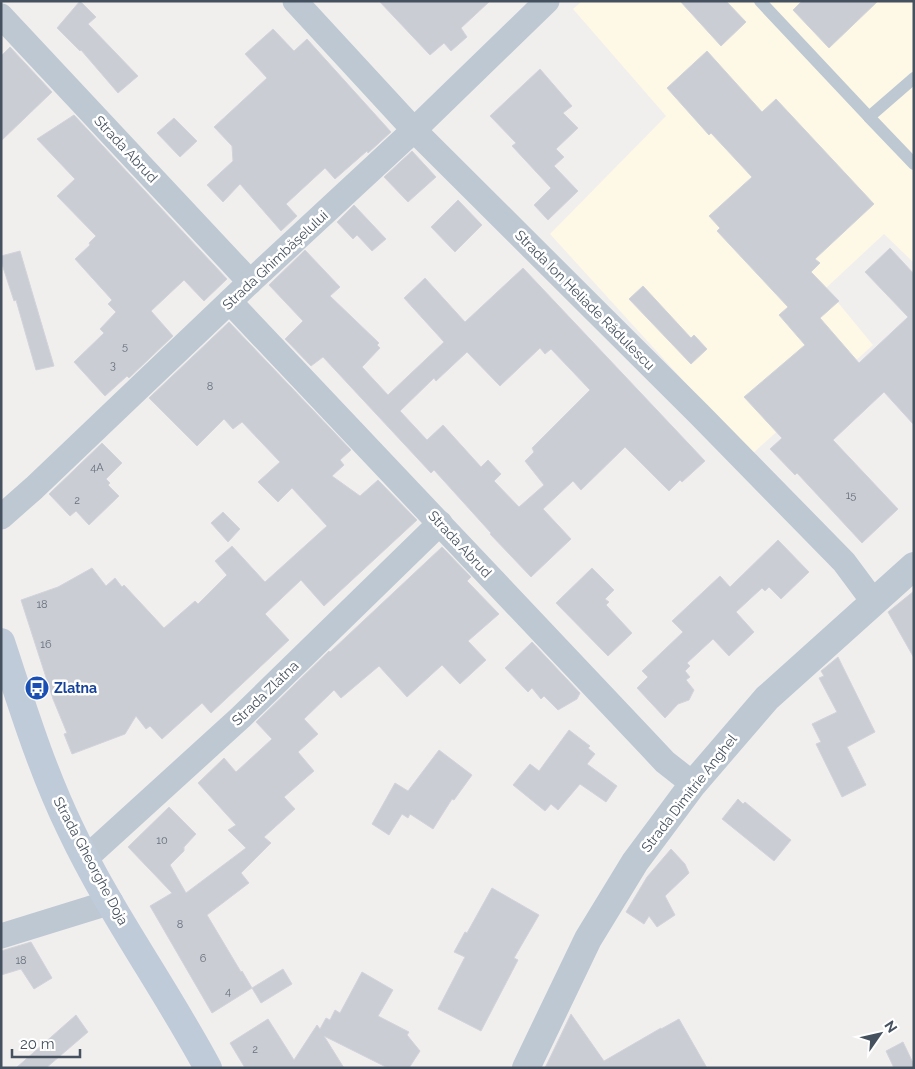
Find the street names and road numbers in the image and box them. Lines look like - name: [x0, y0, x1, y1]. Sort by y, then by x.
- street label: Strada Abrud: [91, 112, 161, 186]
- street label: Strada Ghimbășelului: [219, 207, 331, 313]
- street label: Strada Ion Heliade Rădulescu: [512, 227, 658, 373]
- street label: Strada Abrud: [425, 507, 495, 581]
- street label: Strada Zlatna: [228, 657, 302, 729]
- street label: Strada Dimitrie Anghel: [638, 731, 740, 855]
- street label: Strada Gheorghe Doja: [50, 794, 132, 928]

